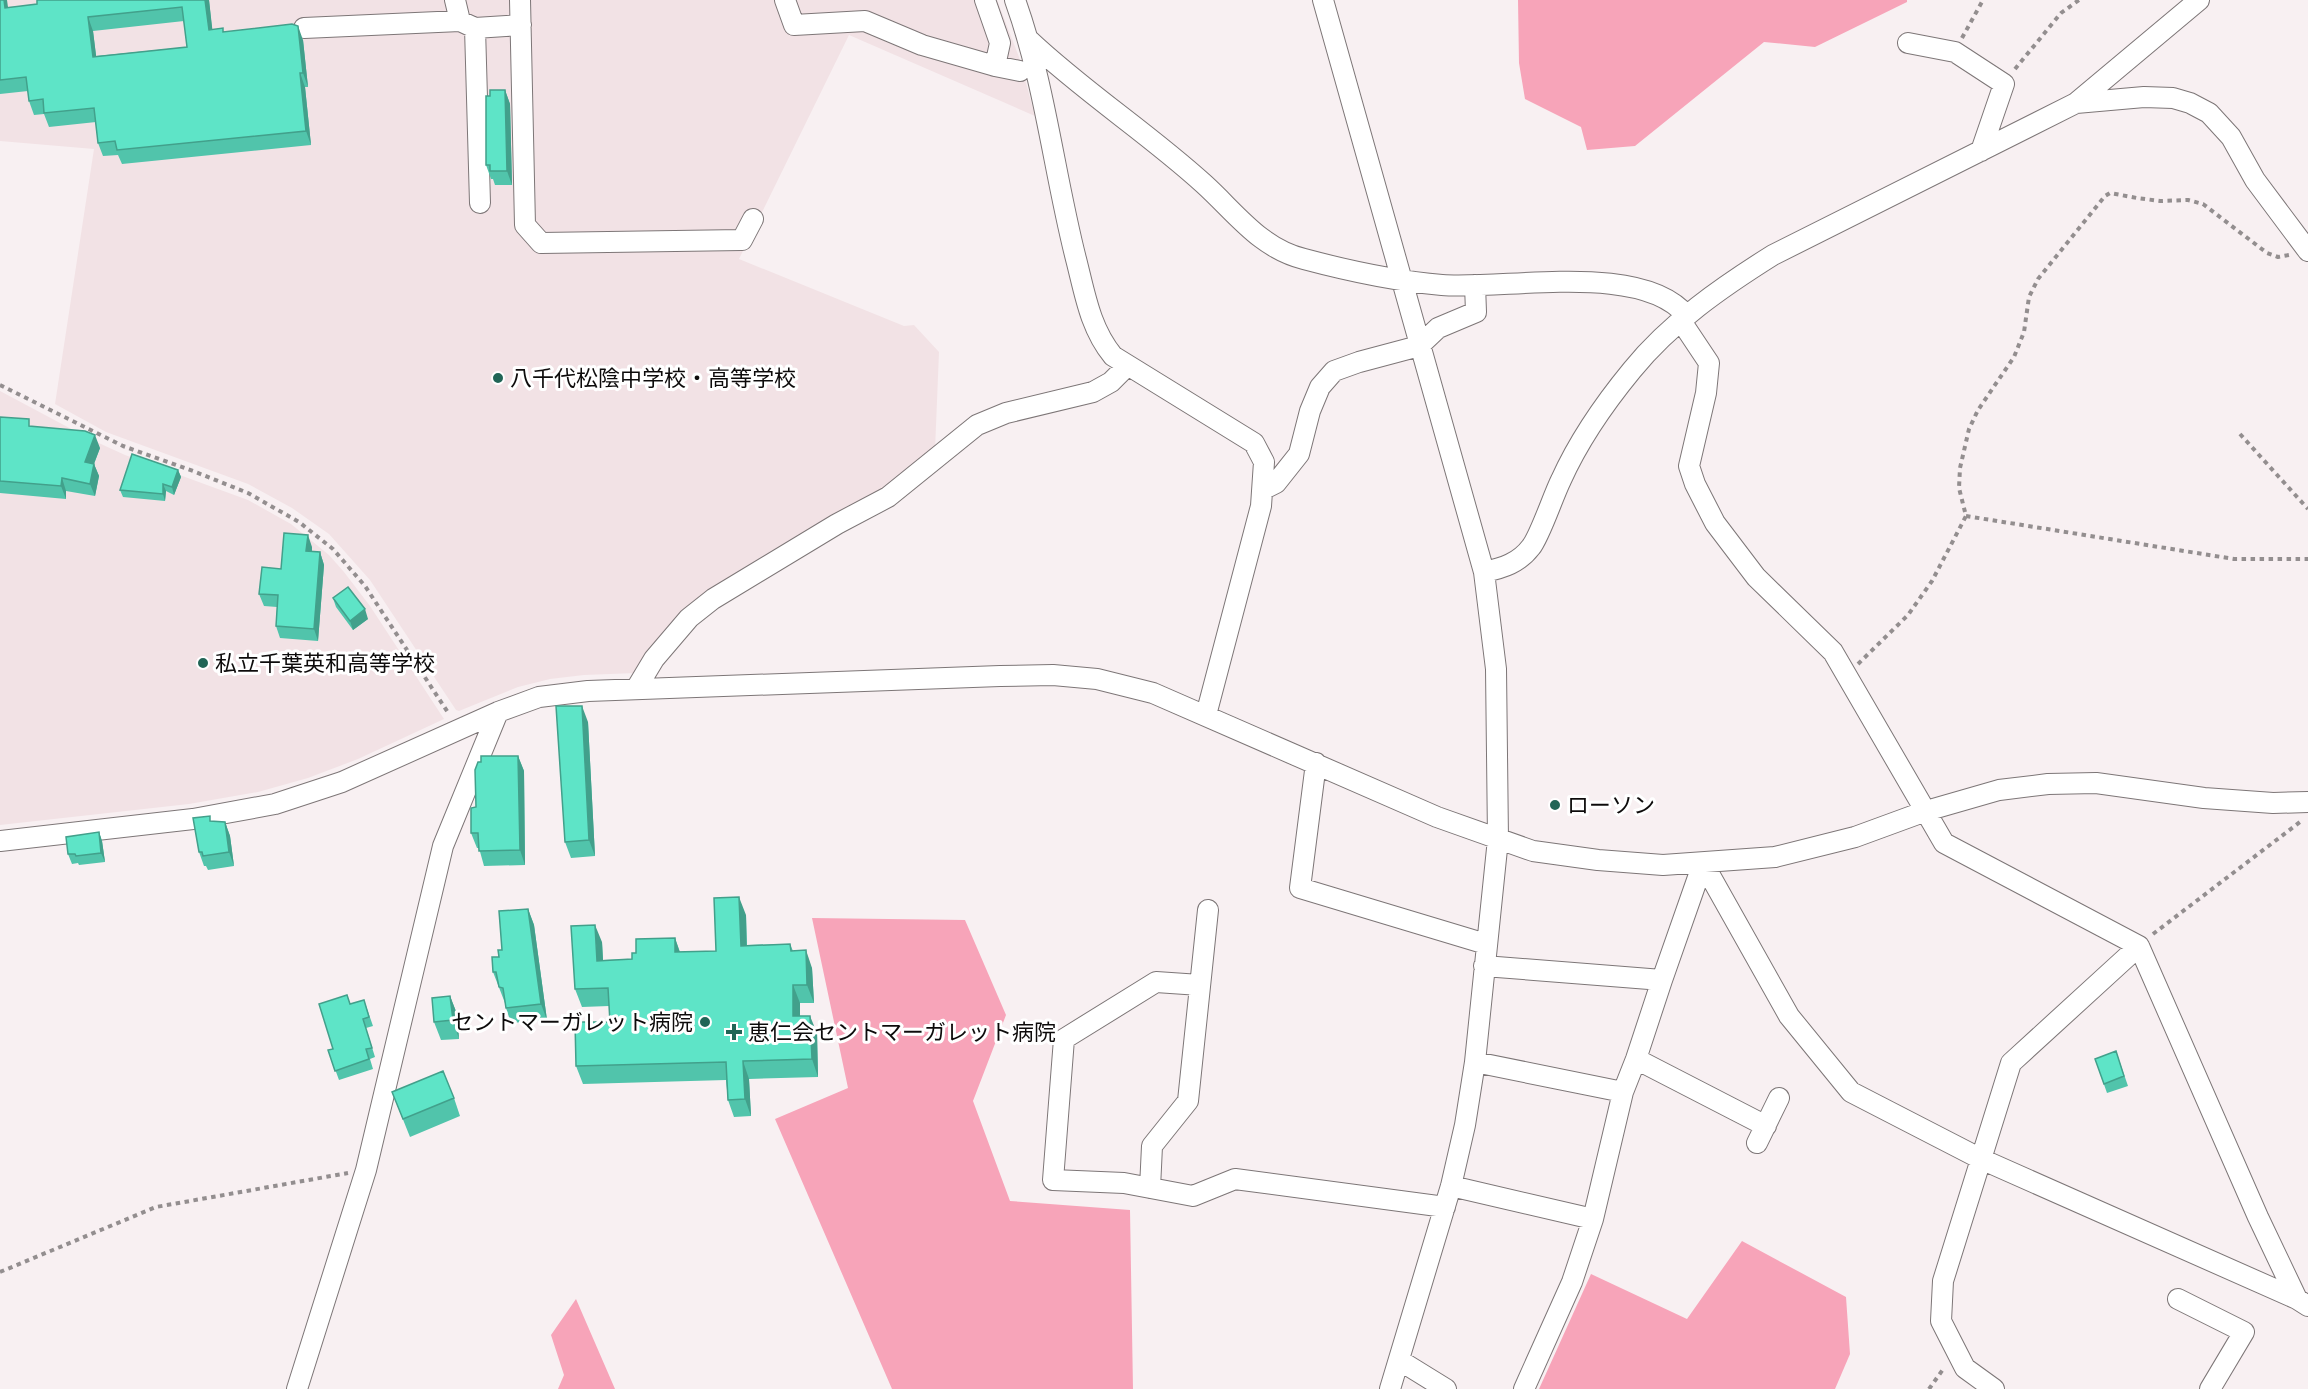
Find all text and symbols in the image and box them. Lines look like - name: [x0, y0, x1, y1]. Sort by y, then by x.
- place label: 八千代松陰中学校・高等学校: [510, 364, 796, 392]
- marker: 八千代松陰中学校・高等学校: [491, 371, 505, 385]
- place label: 私立千葉英和高等学校: [215, 649, 435, 677]
- marker: 私立千葉英和高等学校: [196, 656, 210, 670]
- place label: ローソン: [1567, 791, 1655, 819]
- marker: ローソン: [1548, 798, 1562, 812]
- place label: セントマーガレット病院: [451, 1008, 693, 1036]
- marker: セントマーガレット病院: [698, 1015, 712, 1029]
- place label: 恵仁会セントマーガレット病院: [748, 1018, 1056, 1046]
- marker: 恵仁会セントマーガレット病院: [725, 1023, 743, 1041]

